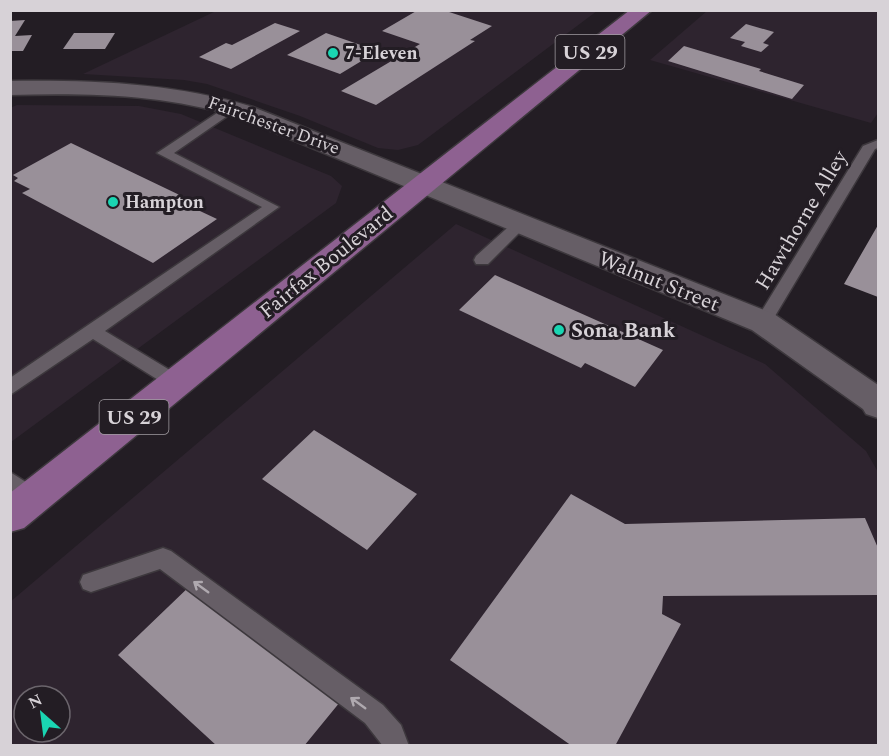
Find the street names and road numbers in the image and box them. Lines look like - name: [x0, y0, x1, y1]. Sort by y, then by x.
- road number: US 29: [556, 35, 624, 69]
- street label: Fairchester Drive: [204, 89, 344, 162]
- street label: Hawthorne Alley: [747, 144, 857, 297]
- street label: Fairfax Boulevard: [253, 198, 401, 327]
- street label: Walnut Street: [593, 243, 724, 321]
- road number: US 29: [100, 400, 168, 434]

